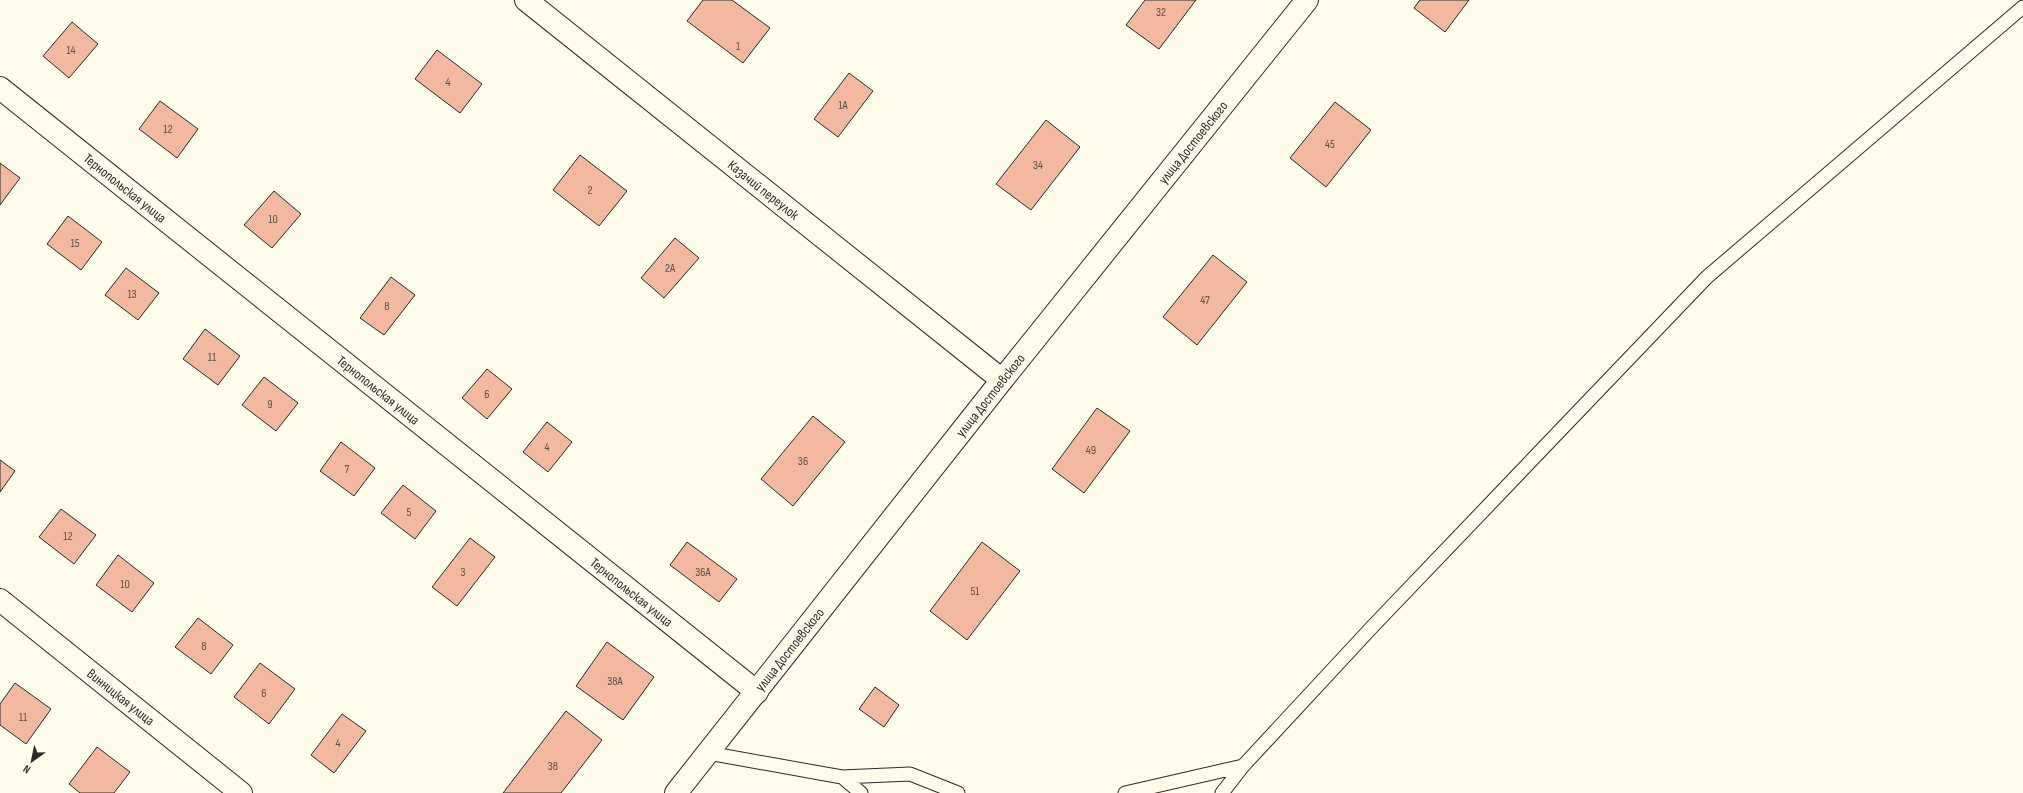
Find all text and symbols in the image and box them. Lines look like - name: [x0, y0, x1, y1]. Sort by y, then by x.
- house number: 32: [1156, 5, 1166, 20]
- house number: 1: [736, 39, 741, 54]
- house number: 14: [66, 43, 76, 58]
- house number: 4: [445, 75, 451, 90]
- house number: 1А: [838, 98, 849, 113]
- street label: улица Достоевского: [1155, 98, 1232, 187]
- house number: 12: [163, 122, 173, 137]
- house number: 45: [1325, 137, 1335, 152]
- street label: Тернопольская улица: [80, 150, 170, 226]
- street label: Казачий переулок: [724, 157, 803, 224]
- house number: 34: [1033, 158, 1043, 173]
- house number: 2: [588, 183, 593, 198]
- house number: 10: [268, 212, 278, 227]
- house number: 15: [70, 236, 80, 251]
- house number: 2А: [665, 261, 676, 276]
- house number: 13: [127, 287, 137, 302]
- house number: 47: [1200, 293, 1210, 308]
- house number: 8: [384, 299, 390, 314]
- house number: 11: [208, 350, 217, 365]
- street label: улица Достоевского: [952, 350, 1029, 440]
- street label: Тернопольская улица: [333, 352, 423, 428]
- house number: 6: [484, 387, 490, 402]
- house number: 9: [267, 397, 273, 412]
- house number: 4: [544, 440, 550, 455]
- house number: 49: [1086, 443, 1096, 458]
- house number: 36: [798, 454, 808, 469]
- house number: 7: [345, 462, 350, 477]
- house number: 5: [407, 505, 412, 520]
- house number: 12: [63, 529, 73, 544]
- street label: Тернопольская улица: [586, 554, 676, 631]
- house number: 3: [460, 565, 466, 580]
- house number: 36А: [695, 565, 712, 580]
- house number: 10: [120, 577, 130, 592]
- house number: 51: [970, 584, 980, 599]
- street label: улица Достоевского: [752, 604, 828, 695]
- house number: 8: [201, 639, 207, 654]
- street label: Винницкая улица: [84, 665, 158, 729]
- house number: 38А: [607, 674, 624, 689]
- house number: 6: [261, 686, 267, 701]
- house number: 11: [19, 710, 28, 725]
- house number: 4: [335, 736, 341, 751]
- north arrow: [12, 741, 52, 781]
- house number: 38: [548, 759, 558, 774]
- text: N: [21, 762, 33, 776]

